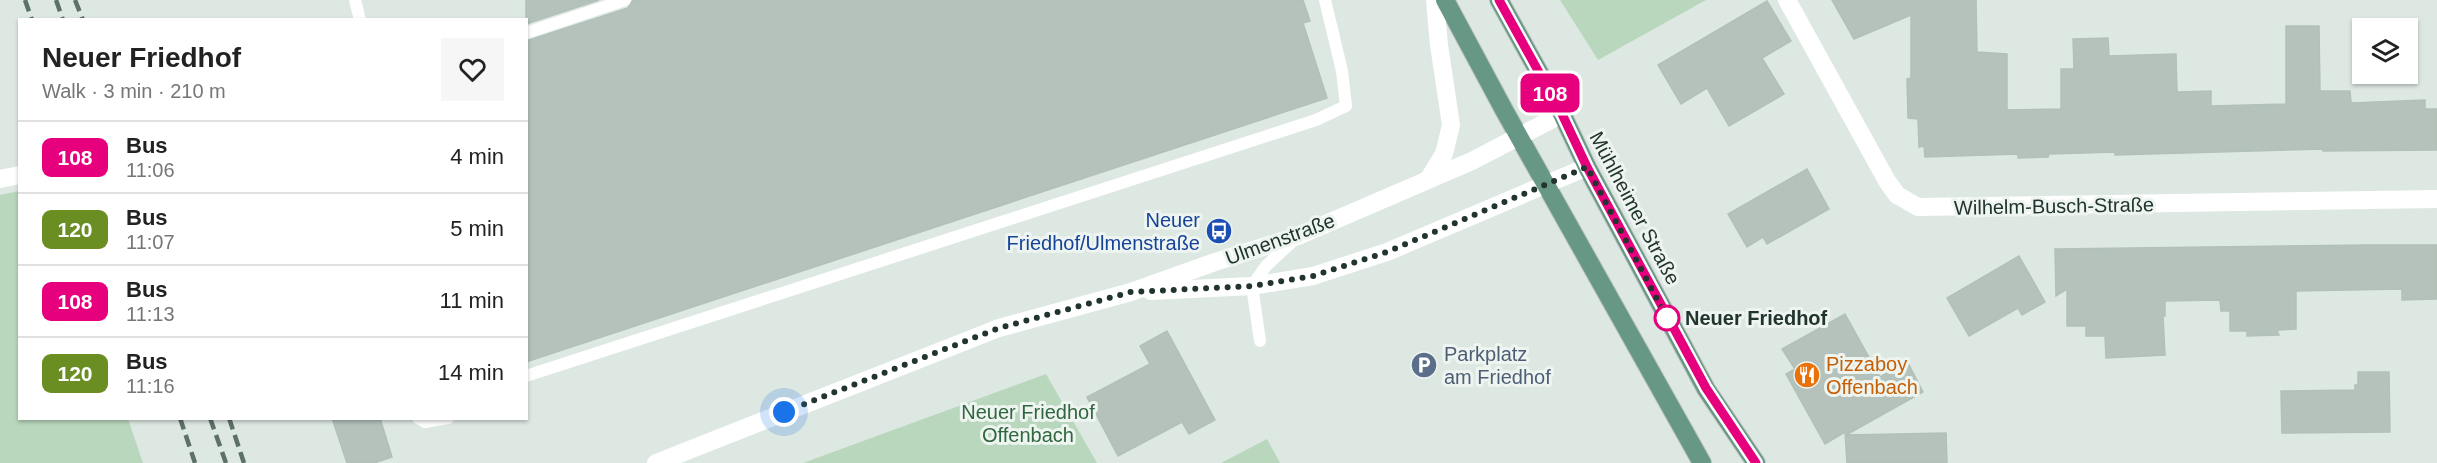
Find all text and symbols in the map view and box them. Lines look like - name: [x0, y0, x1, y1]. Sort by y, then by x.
- map controls: [2352, 18, 2418, 84]
- button: layers: [2352, 18, 2418, 84]
- button: heart: [441, 38, 504, 101]
- text: Neuer Friedhof: [42, 42, 241, 73]
- line badge: 108: [1516, 74, 1584, 112]
- text: Walk · 3 min · 210 m: [42, 80, 226, 102]
- text: 108: [1532, 82, 1568, 105]
- street label: Mühlheimer Straße: [1585, 128, 1685, 288]
- text: Bus: [126, 133, 168, 158]
- text: 4 min: [450, 144, 504, 169]
- text: 108: [57, 146, 93, 169]
- text: 11:06: [126, 159, 175, 181]
- street label: Wilhelm-Busch-Straße: [1954, 193, 2154, 219]
- text: Bus: [126, 205, 168, 230]
- place label: Neuer Friedhof/Ulmenstraße: [1007, 209, 1200, 254]
- street label: Ulmenstraße: [1222, 209, 1338, 269]
- text: 5 min: [450, 216, 504, 241]
- bus stop icon: Neuer Friedhof/Ulmenstraße: [1204, 216, 1234, 246]
- text: 120: [57, 218, 93, 241]
- text: 11:07: [126, 231, 175, 253]
- text: Bus: [126, 277, 168, 302]
- text: 11 min: [440, 288, 504, 313]
- text: 108: [57, 290, 93, 313]
- text: 11:13: [126, 303, 175, 325]
- marker: Neuer Friedhof: [1654, 305, 1680, 331]
- place label: Neuer Friedhof: [1685, 307, 1828, 329]
- place label: Parkplatz am Friedhof: [1444, 343, 1551, 388]
- text: Bus: [126, 349, 168, 374]
- parking icon: Parkplatz am Friedhof: [1409, 350, 1439, 380]
- place label: Pizzaboy Offenbach: [1826, 353, 1918, 398]
- text: 14 min: [438, 360, 504, 385]
- restaurant icon: Pizzaboy Offenbach: [1792, 360, 1822, 390]
- text: 120: [57, 362, 93, 385]
- text: 11:16: [126, 375, 175, 397]
- your location: [769, 397, 799, 427]
- park label: Neuer Friedhof Offenbach: [961, 401, 1095, 446]

